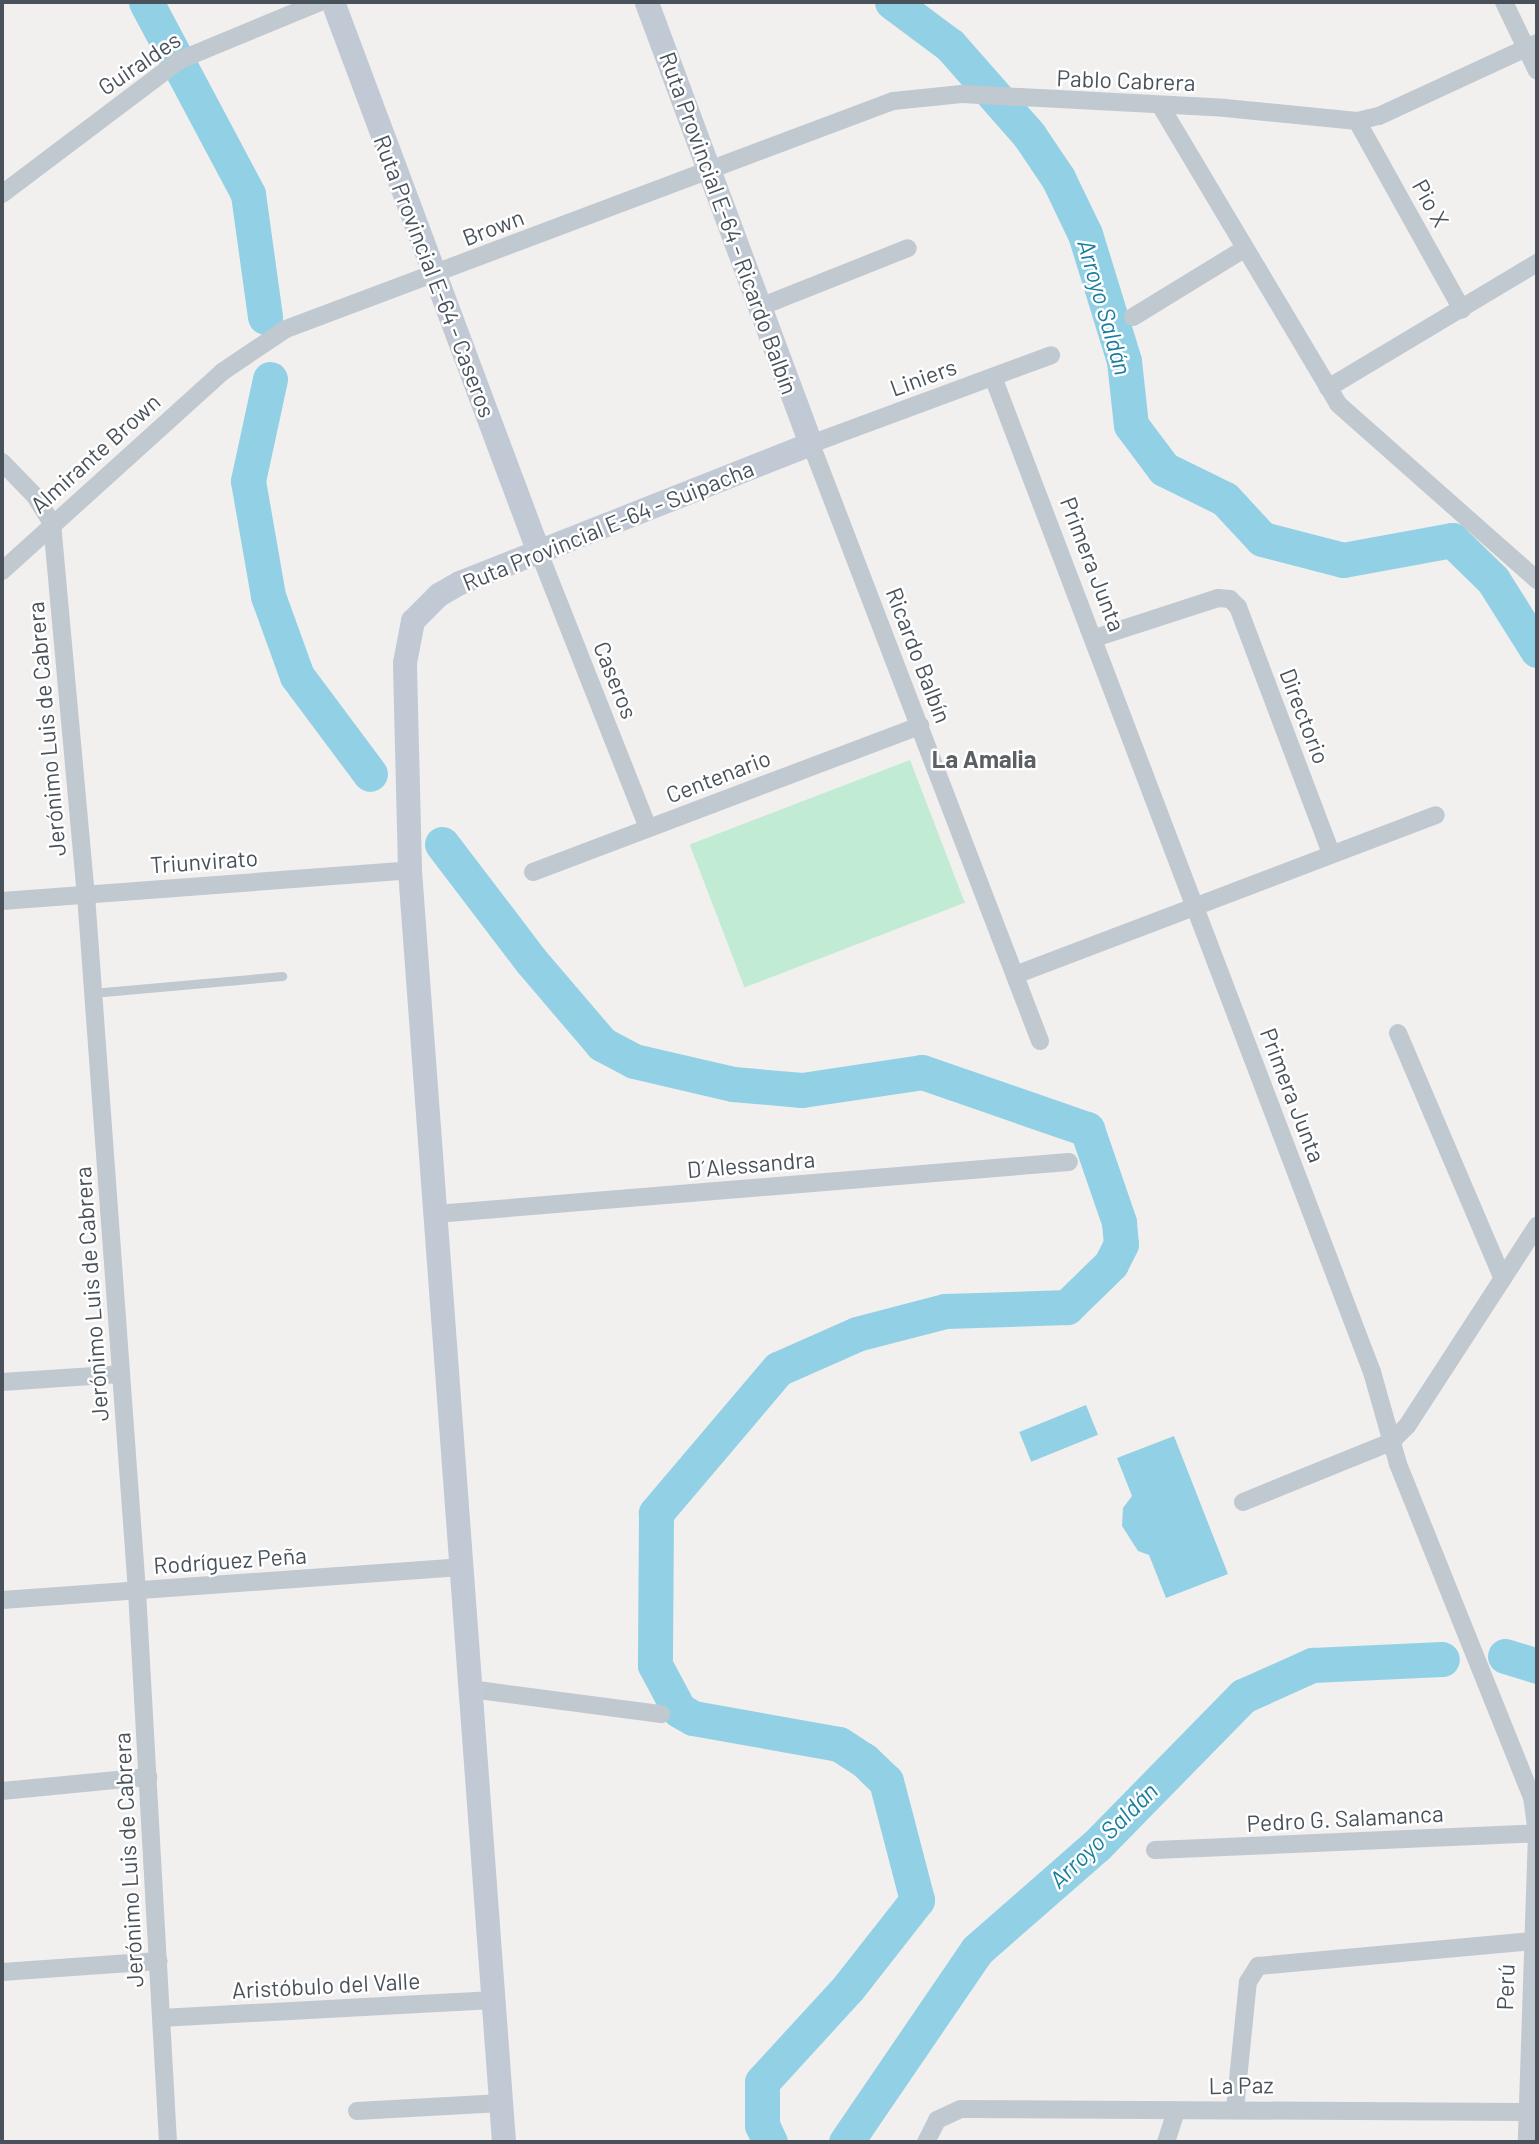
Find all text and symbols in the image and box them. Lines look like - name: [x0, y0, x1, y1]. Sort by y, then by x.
- street label: Guiraldes: [93, 25, 185, 101]
- street label: Ruta Provincial E-64 - Ricardo Balbín: [654, 48, 804, 398]
- street label: Pablo Cabrera: [1056, 64, 1196, 96]
- street label: Ruta Provincial E-64 - Caseros: [368, 131, 502, 421]
- street label: Pio X: [1407, 174, 1455, 232]
- street label: Brown: [458, 203, 528, 251]
- water label: Arroyo Saldán: [1072, 236, 1138, 378]
- street label: Liniers: [886, 352, 960, 402]
- street label: Almirante Brown: [24, 387, 166, 519]
- street label: Ruta Provincial E-64 - Suipacha: [458, 454, 758, 596]
- street label: Primera Junta: [1055, 493, 1131, 635]
- street label: Ricardo Balbín: [881, 583, 957, 727]
- street label: Jerónimo Luis de Cabrera: [21, 601, 71, 857]
- street label: Caseros: [588, 637, 644, 723]
- street label: Directorio: [1274, 664, 1336, 768]
- street label: Centenario: [662, 743, 774, 809]
- district label: La Amalia: [932, 745, 1036, 773]
- street label: Triunvirato: [149, 843, 259, 879]
- street label: Primera Junta: [1255, 1024, 1331, 1166]
- street label: D´Alessandra: [686, 1145, 816, 1183]
- street label: Jerónimo Luis de Cabrera: [68, 1166, 114, 1422]
- street label: Rodríguez Peña: [152, 1541, 308, 1579]
- street label: Jerónimo Luis de Cabrera: [108, 1732, 148, 1988]
- water label: Arroyo Saldán: [1043, 1776, 1163, 1894]
- street label: Pedro G. Salamanca: [1246, 1799, 1444, 1837]
- street label: Perú: [1490, 1963, 1520, 2011]
- street label: Aristóbulo del Valle: [231, 1966, 421, 2004]
- street label: La Paz: [1208, 2071, 1274, 2099]

